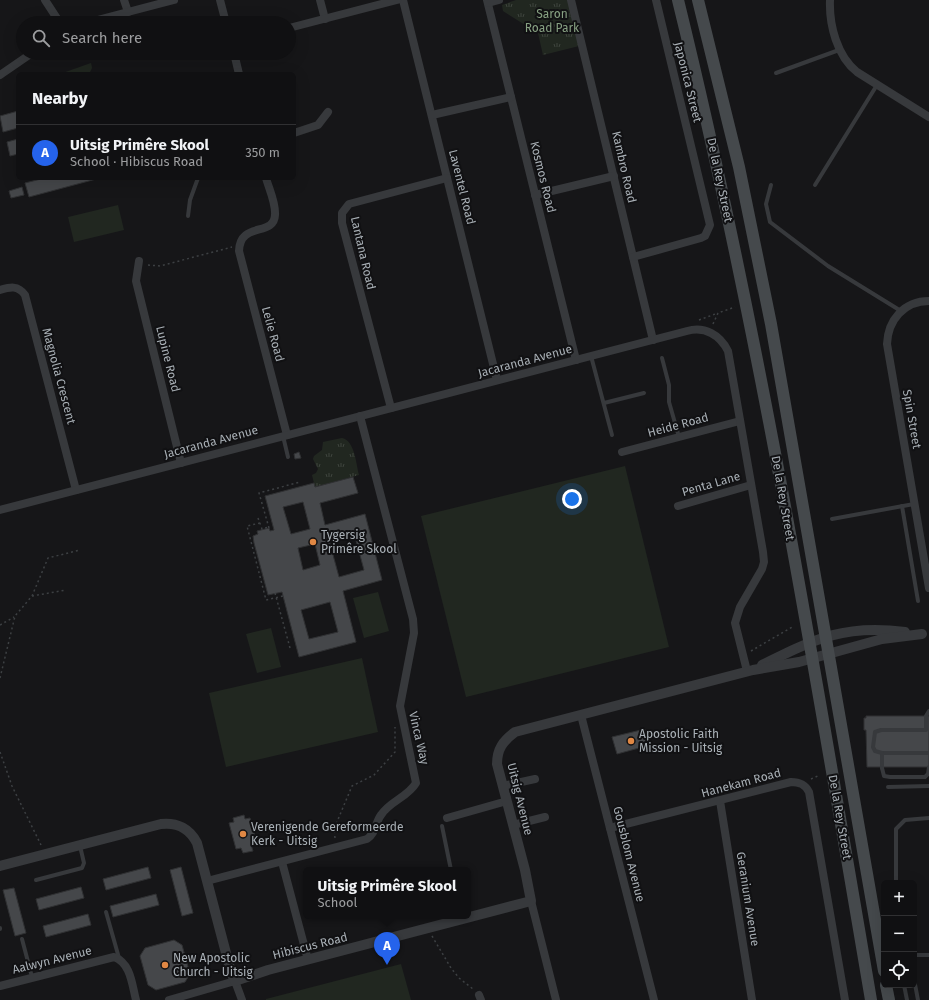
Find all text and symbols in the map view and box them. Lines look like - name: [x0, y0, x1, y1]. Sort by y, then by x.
- park label: Saron Road Park: [525, 7, 580, 35]
- search box: [16, 16, 296, 60]
- icon: search: [30, 27, 52, 49]
- text: Search here: [62, 29, 142, 47]
- street label: Japonica Street: [671, 40, 705, 124]
- text: Nearby: [32, 88, 87, 109]
- street label: Kambro Road: [609, 130, 639, 204]
- text: Uitsig Primêre Skool: [70, 136, 209, 154]
- street label: De la Rey Street: [704, 137, 736, 224]
- street label: Kosmos Road: [527, 140, 559, 214]
- text: A: [41, 145, 49, 160]
- text: 350 m: [245, 145, 280, 160]
- street label: Laventel Road: [446, 148, 478, 226]
- text: School · Hibiscus Road: [70, 154, 203, 169]
- street label: Lantana Road: [348, 215, 378, 291]
- street label: Lelie Road: [259, 305, 287, 363]
- street label: Lupine Road: [153, 324, 183, 394]
- street label: Magnolia Crescent: [39, 326, 79, 426]
- street label: Jacaranda Avenue: [476, 342, 574, 380]
- street label: Spin Street: [900, 388, 924, 450]
- street label: Heide Road: [646, 410, 710, 440]
- street label: Jacaranda Avenue: [162, 423, 260, 461]
- street label: De la Rey Street: [769, 455, 797, 542]
- street label: Penta Lane: [680, 469, 742, 499]
- your location: [562, 489, 582, 509]
- place label: Tygersig Primêre Skool: [321, 528, 397, 556]
- marker: Tygersig Primêre Skool: [308, 537, 318, 547]
- street label: Vinca Way: [406, 710, 432, 766]
- place label: Apostolic Faith Mission - Uitsig: [639, 727, 723, 755]
- marker: Apostolic Faith Mission - Uitsig: [626, 736, 636, 746]
- street label: Uitsig Avenue: [504, 761, 536, 837]
- street label: Hanekam Road: [700, 766, 782, 800]
- street label: De la Rey Street: [826, 774, 854, 861]
- street label: Gousblom Avenue: [610, 805, 648, 903]
- place label: Verenigende Gereformeerde Kerk - Uitsig: [251, 820, 403, 848]
- marker: Verenigende Gereformeerde Kerk - Uitsig: [238, 829, 248, 839]
- street label: Geranium Avenue: [734, 851, 762, 947]
- popup: [303, 867, 471, 919]
- text: Uitsig Primêre Skool: [317, 877, 457, 895]
- map controls: [881, 880, 917, 988]
- button: +: [881, 880, 917, 916]
- text: School: [317, 895, 357, 910]
- button: −: [881, 916, 917, 952]
- street label: Hibiscus Road: [271, 930, 349, 962]
- pin: A: [374, 932, 400, 965]
- street label: Aalwyn Avenue: [11, 943, 93, 977]
- place label: New Apostolic Church - Uitsig: [173, 951, 254, 979]
- button: locate: [881, 952, 917, 988]
- marker: New Apostolic Church - Uitsig: [160, 960, 170, 970]

